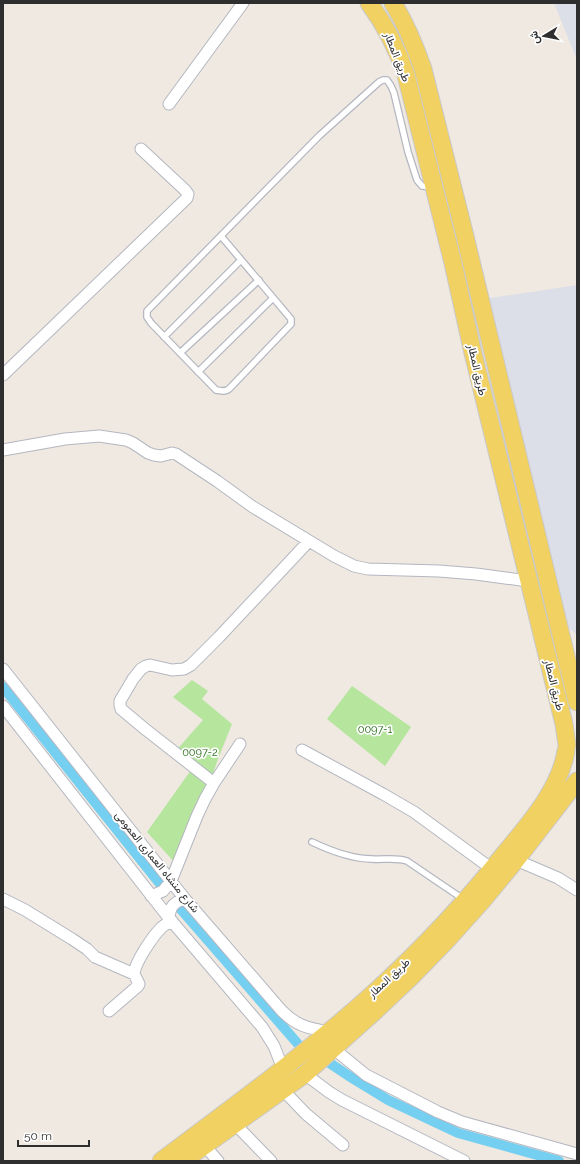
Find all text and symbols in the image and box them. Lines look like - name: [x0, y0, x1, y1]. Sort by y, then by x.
- north arrow: [524, 16, 564, 56]
- street label: طريق المطار: [381, 29, 413, 84]
- text: ش: [527, 30, 542, 45]
- street label: طريق المطار: [465, 342, 489, 397]
- street label: طريق المطار: [541, 657, 567, 712]
- park label: 0097-1: [358, 723, 393, 736]
- park label: 0097-2: [182, 746, 218, 759]
- street label: شارع منشاه العمارى العمومى: [111, 809, 202, 916]
- street label: طريق المطار: [365, 955, 413, 1001]
- scale bar: [18, 1122, 89, 1148]
- text: 50 m: [24, 1129, 52, 1143]

